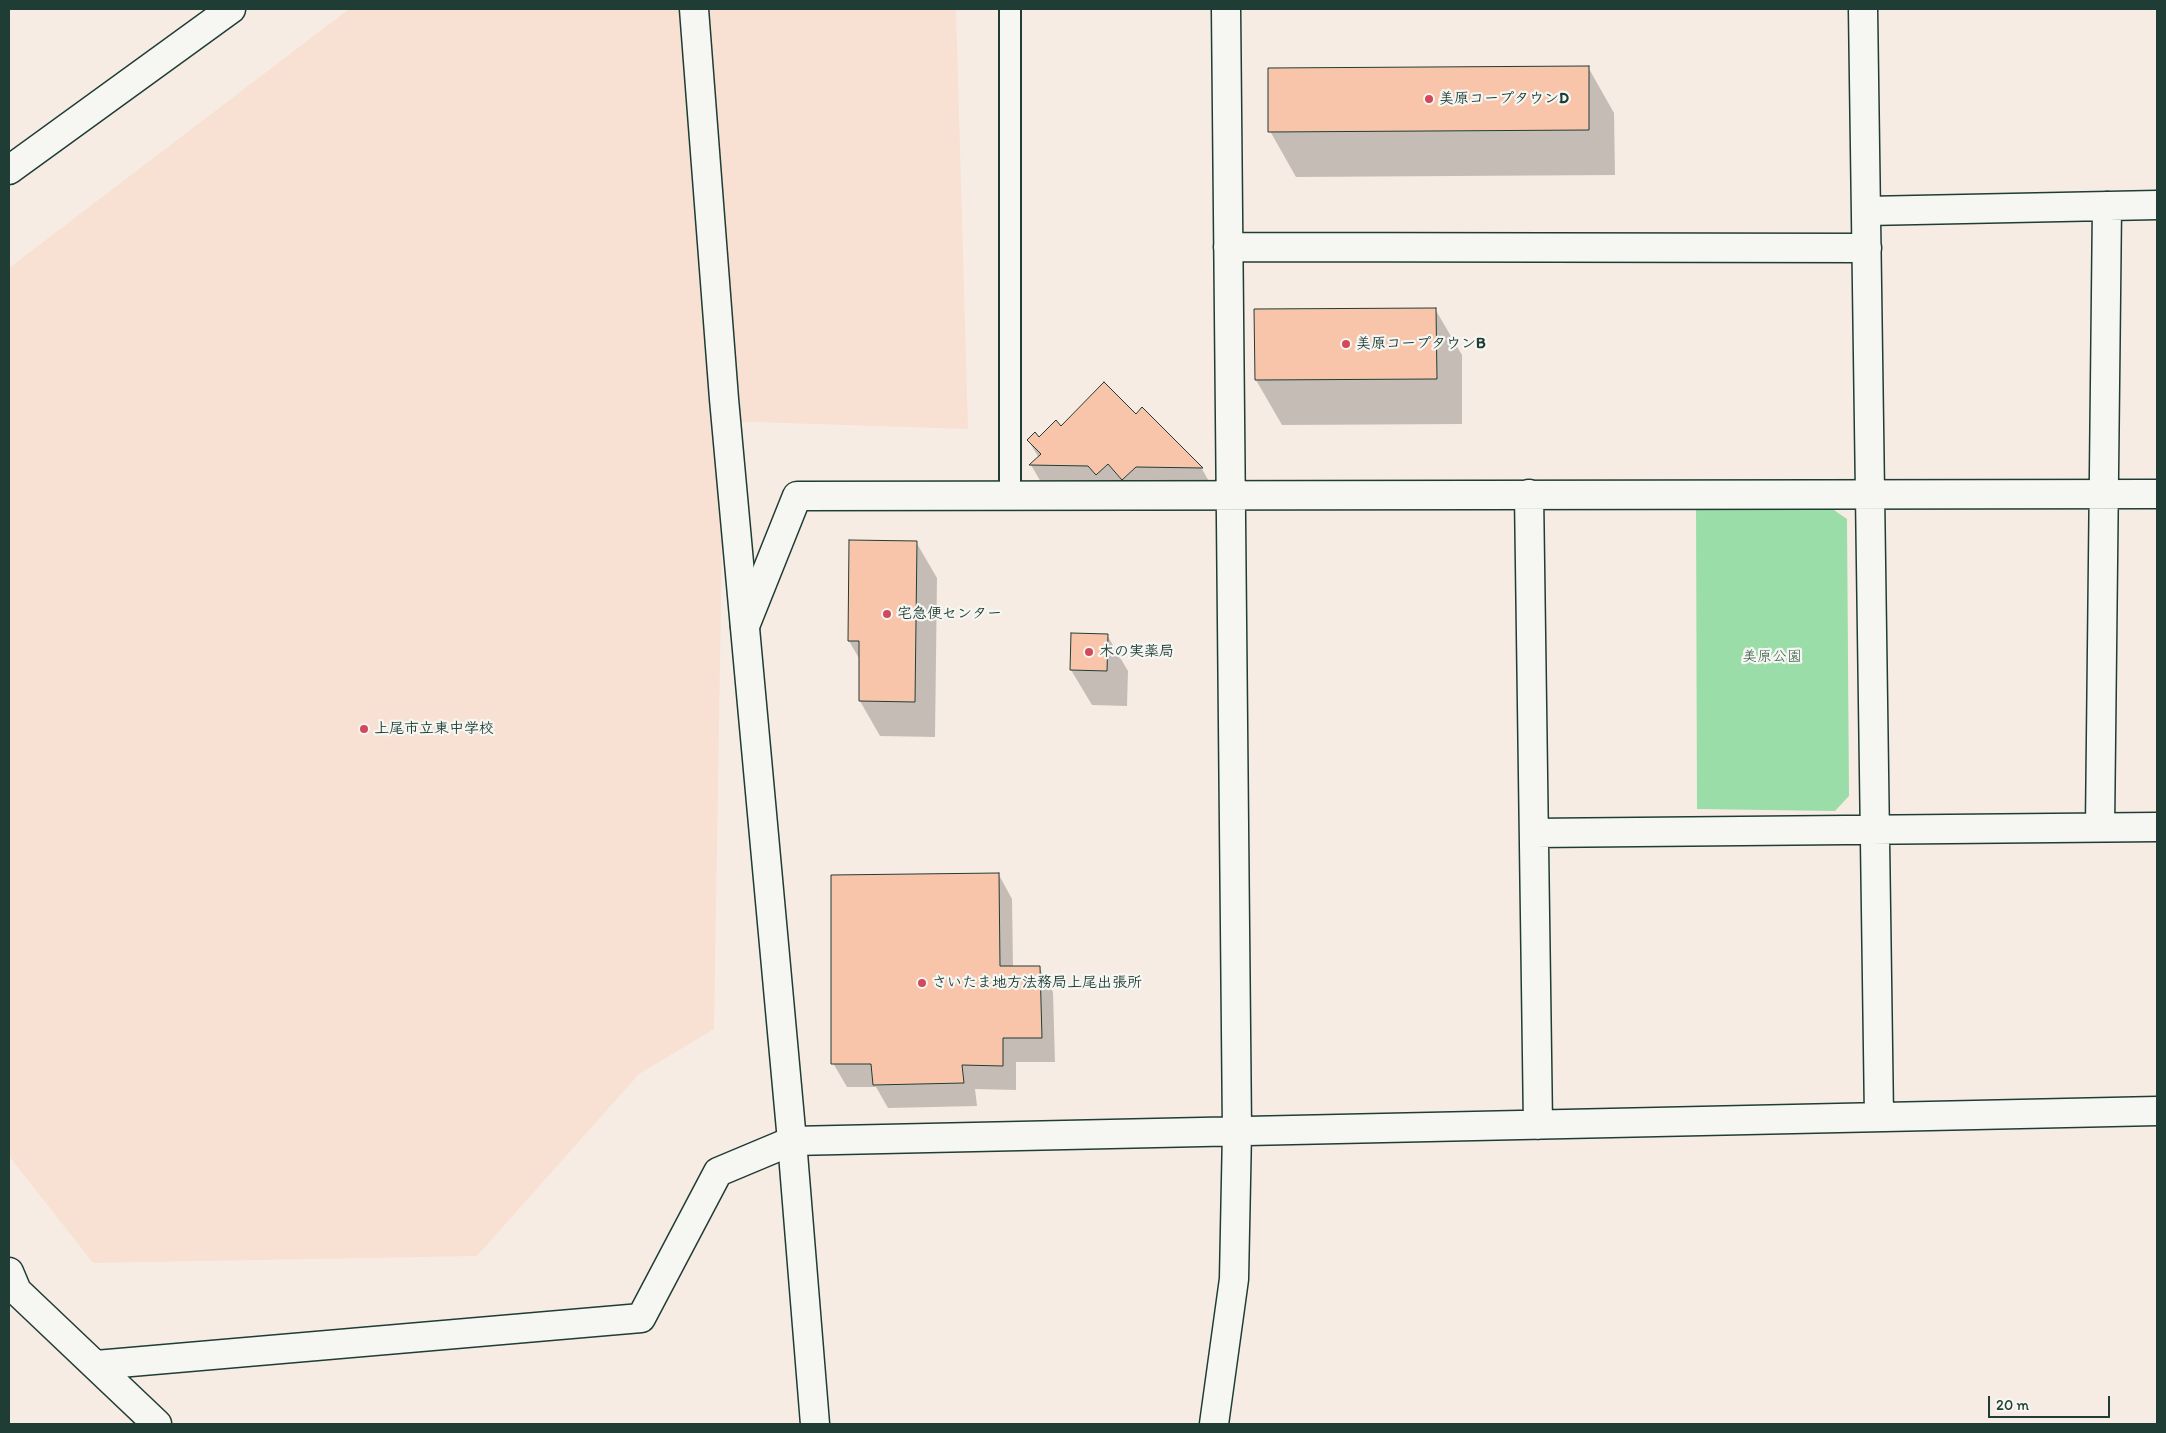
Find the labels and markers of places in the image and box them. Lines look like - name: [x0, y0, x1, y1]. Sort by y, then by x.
- place label: 美原コープタウンD: [1439, 90, 1569, 108]
- marker: 美原コープタウンD: [1423, 93, 1435, 105]
- place label: 美原コープタウンB: [1356, 335, 1486, 353]
- marker: 美原コープタウンB: [1340, 338, 1352, 350]
- place label: 宅急便センター: [897, 605, 1002, 623]
- marker: 宅急便センター: [881, 608, 893, 620]
- place label: 木の実薬局: [1099, 643, 1174, 661]
- marker: 木の実薬局: [1083, 646, 1095, 658]
- place label: 上尾市立東中学校: [374, 720, 494, 738]
- marker: 上尾市立東中学校: [358, 723, 370, 735]
- place label: さいたま地方法務局上尾出張所: [932, 974, 1142, 992]
- marker: さいたま地方法務局上尾出張所: [916, 977, 928, 989]

